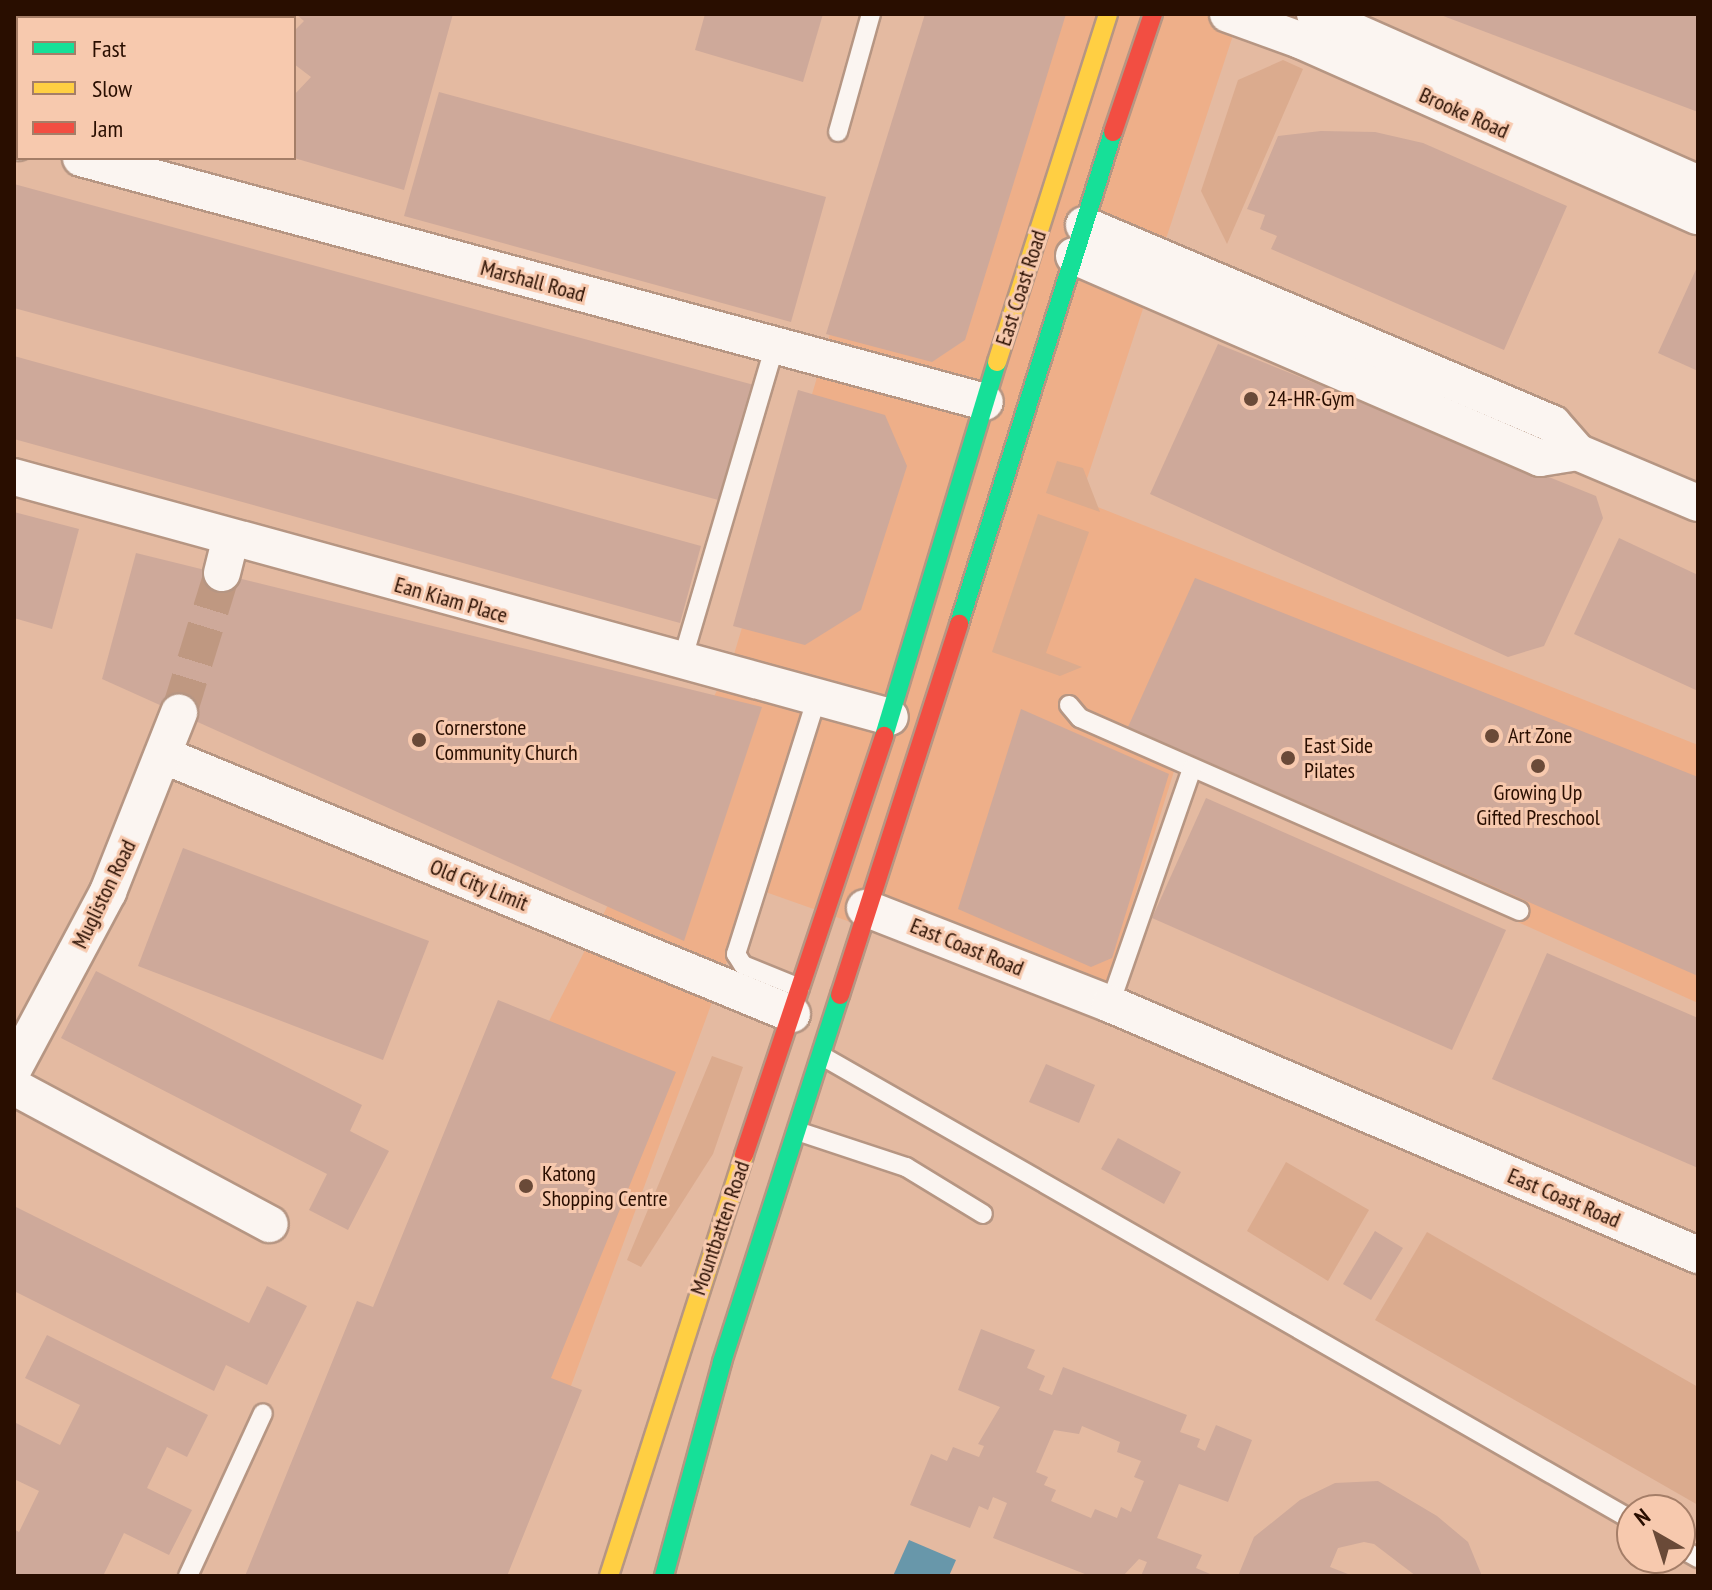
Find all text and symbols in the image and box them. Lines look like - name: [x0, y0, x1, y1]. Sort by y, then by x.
- legend: [16, 16, 296, 160]
- text: Fast: [92, 33, 126, 64]
- text: Slow: [92, 73, 132, 104]
- street label: Brooke Road: [1415, 82, 1513, 144]
- text: Jam: [92, 113, 123, 144]
- street label: East Coast Road: [990, 227, 1052, 349]
- street label: Marshall Road: [478, 254, 588, 308]
- place label: 24-HR-Gym: [1267, 386, 1355, 412]
- marker: 24-HR-Gym: [1242, 390, 1260, 408]
- street label: Ean Kiam Place: [391, 571, 511, 629]
- place label: Cornerstone Community Church: [435, 714, 578, 766]
- place label: Art Zone: [1508, 723, 1573, 749]
- marker: Art Zone: [1483, 727, 1501, 745]
- marker: Cornerstone Community Church: [410, 731, 428, 749]
- place label: East Side Pilates: [1304, 732, 1373, 784]
- marker: East Side Pilates: [1279, 749, 1297, 767]
- marker: Growing Up Gifted Preschool: [1529, 757, 1547, 775]
- place label: Growing Up Gifted Preschool: [1476, 779, 1600, 830]
- street label: Mugliston Road: [66, 835, 142, 953]
- street label: Old City Limit: [426, 853, 532, 917]
- street label: East Coast Road: [907, 912, 1027, 982]
- street label: Mountbatten Road: [685, 1158, 755, 1298]
- place label: Katong Shopping Centre: [542, 1160, 668, 1212]
- street label: East Coast Road: [1504, 1162, 1624, 1234]
- marker: Katong Shopping Centre: [517, 1177, 535, 1195]
- north arrow: [1616, 1494, 1696, 1574]
- text: N: [1629, 1502, 1656, 1532]

